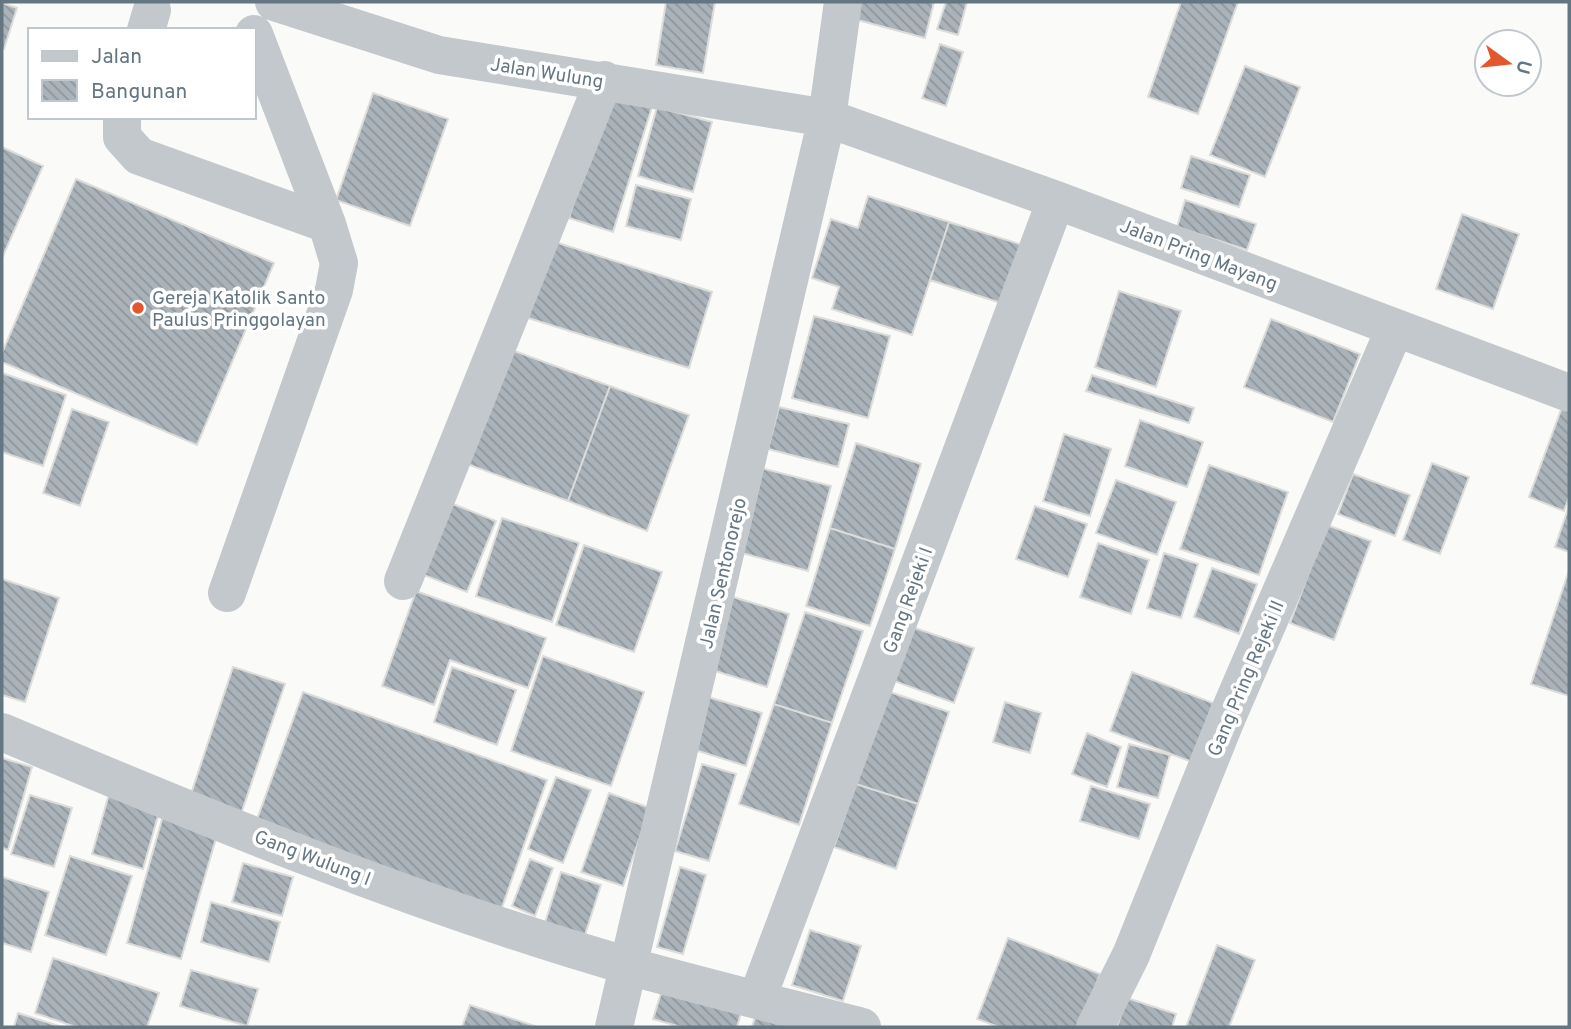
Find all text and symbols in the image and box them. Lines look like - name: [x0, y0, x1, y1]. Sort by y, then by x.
- legend: [28, 28, 256, 119]
- north arrow: [1473, 28, 1543, 98]
- text: Jalan: [91, 44, 142, 71]
- street label: Jalan Wulung: [488, 53, 605, 95]
- text: U: [1509, 57, 1536, 77]
- text: Bangunan: [91, 79, 187, 106]
- street label: Jalan Pring Mayang: [1116, 215, 1281, 297]
- place label: Gereja Katolik Santo Paulus Pringgolayan: [152, 287, 326, 333]
- marker: Gereja Katolik Santo Paulus Pringgolayan: [130, 300, 146, 316]
- street label: Jalan Sentonorejo: [695, 496, 753, 651]
- street label: Gang Rejeki I: [879, 544, 939, 657]
- street label: Gang Pring Rejeki II: [1203, 597, 1291, 760]
- street label: Gang Wulung I: [251, 826, 374, 892]

